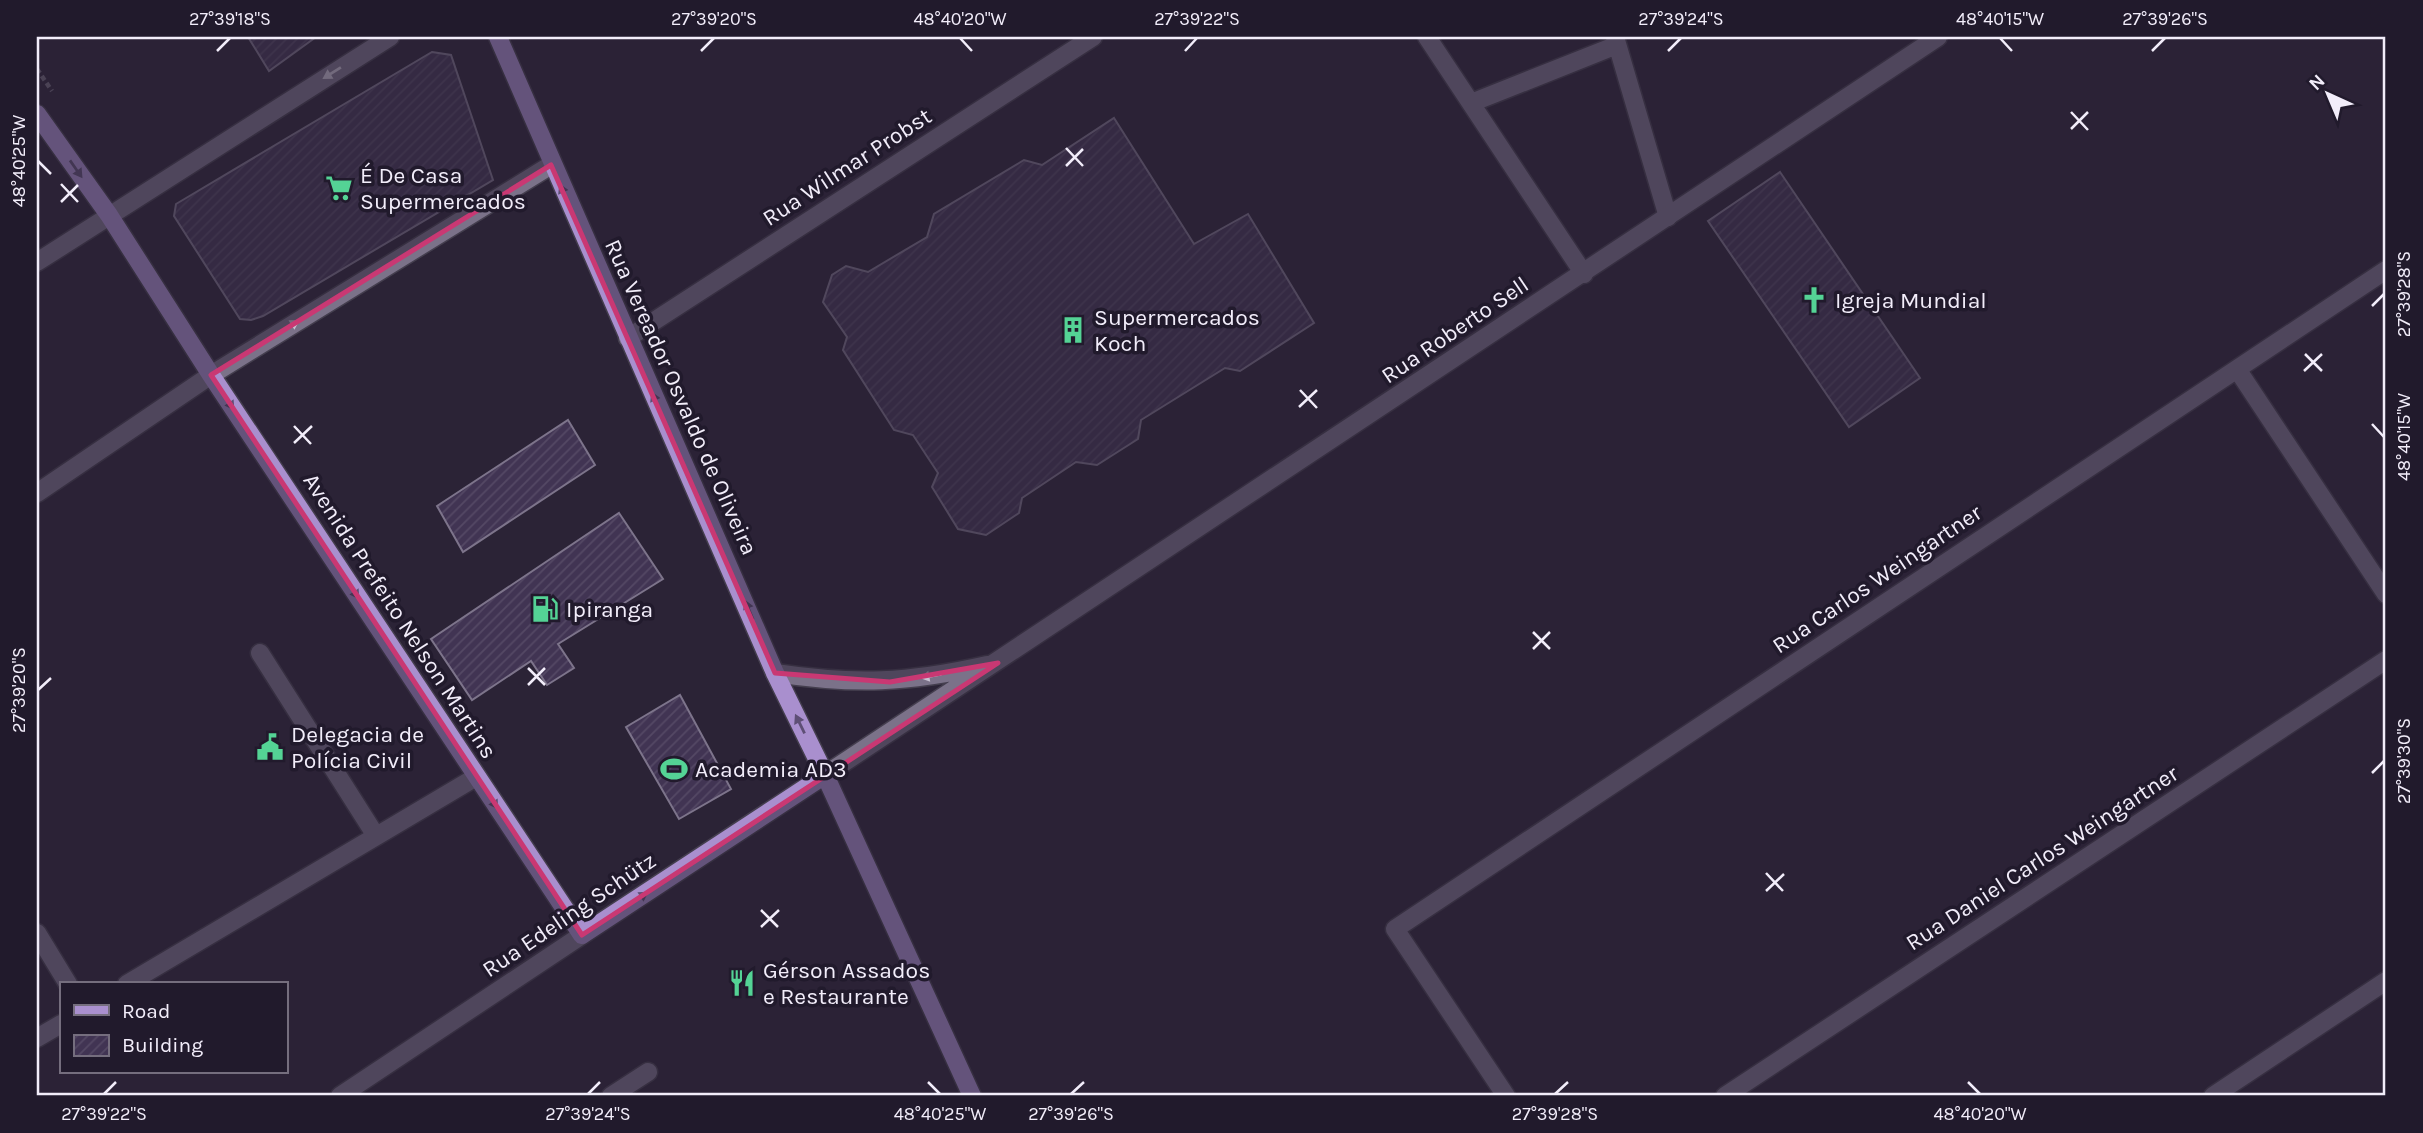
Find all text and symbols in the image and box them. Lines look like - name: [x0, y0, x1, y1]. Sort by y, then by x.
- text: 27°39'18"S: [189, 8, 271, 30]
- text: 27°39'20"S: [671, 8, 757, 30]
- text: 48°40'20"W: [913, 8, 1007, 30]
- text: 27°39'22"S: [1154, 8, 1240, 30]
- text: 27°39'24"S: [1638, 8, 1724, 30]
- text: 48°40'15"W: [1956, 8, 2044, 30]
- text: 27°39'26"S: [2122, 8, 2208, 30]
- north arrow: [2294, 60, 2364, 130]
- one-way arrow: [322, 67, 342, 80]
- text: N: [2304, 70, 2329, 95]
- street label: Rua Wilmar Probst: [757, 102, 937, 232]
- text: 48°40'25"W: [8, 115, 30, 207]
- one-way arrow: [69, 160, 83, 178]
- place label: É De Casa Supermercados: [360, 162, 526, 215]
- supermarket icon: É De Casa Supermercados: [324, 173, 354, 203]
- one-way arrow: [558, 184, 569, 205]
- street label: Rua Vereador Osvaldo de Oliveira: [599, 235, 763, 559]
- text: 27°39'28"S: [2393, 251, 2415, 337]
- street label: Rua Roberto Sell: [1376, 271, 1534, 389]
- church icon: Igreja Mundial: [1799, 285, 1829, 315]
- place label: Igreja Mundial: [1835, 287, 1987, 314]
- place label: Supermercados Koch: [1094, 304, 1260, 357]
- building icon: Supermercados Koch: [1058, 315, 1088, 345]
- one-way arrow: [280, 320, 299, 333]
- one-way arrow: [221, 391, 234, 410]
- one-way arrow: [650, 392, 661, 413]
- text: 48°40'15"W: [2393, 393, 2415, 481]
- street label: Avenida Prefeito Nelson Martins: [298, 468, 502, 764]
- street label: Rua Carlos Weingartner: [1767, 498, 1987, 659]
- one-way arrow: [347, 580, 360, 600]
- fuel station icon: Ipiranga: [530, 594, 560, 624]
- place label: Ipiranga: [566, 596, 653, 623]
- one-way arrow: [743, 600, 754, 621]
- text: 27°39'20"S: [8, 647, 30, 733]
- one-way arrow: [920, 671, 942, 682]
- one-way arrow: [795, 714, 806, 734]
- text: 27°39'30"S: [2393, 718, 2415, 804]
- place label: Delegacia de Polícia Civil: [291, 721, 424, 774]
- public building icon: Delegacia de Polícia Civil: [255, 732, 285, 762]
- sports icon: Academia AD3: [659, 754, 689, 784]
- place label: Academia AD3: [695, 756, 847, 783]
- street label: Rua Daniel Carlos Weingartner: [1901, 759, 2184, 956]
- one-way arrow: [486, 791, 499, 810]
- street label: Rua Edeling Schütz: [477, 847, 661, 983]
- one-way arrow: [629, 891, 649, 904]
- place label: Gérson Assados e Restaurante: [763, 957, 930, 1010]
- restaurant icon: Gérson Assados e Restaurante: [727, 968, 757, 998]
- legend: [60, 982, 287, 1074]
- text: Road: [122, 999, 170, 1023]
- text: Building: [122, 1033, 203, 1057]
- text: 27°39'22"S: [61, 1103, 147, 1125]
- text: 27°39'24"S: [545, 1103, 631, 1125]
- text: 48°40'25"W: [894, 1103, 986, 1125]
- text: 27°39'26"S: [1028, 1103, 1114, 1125]
- text: 27°39'28"S: [1512, 1103, 1598, 1125]
- text: 48°40'20"W: [1933, 1103, 2027, 1125]

